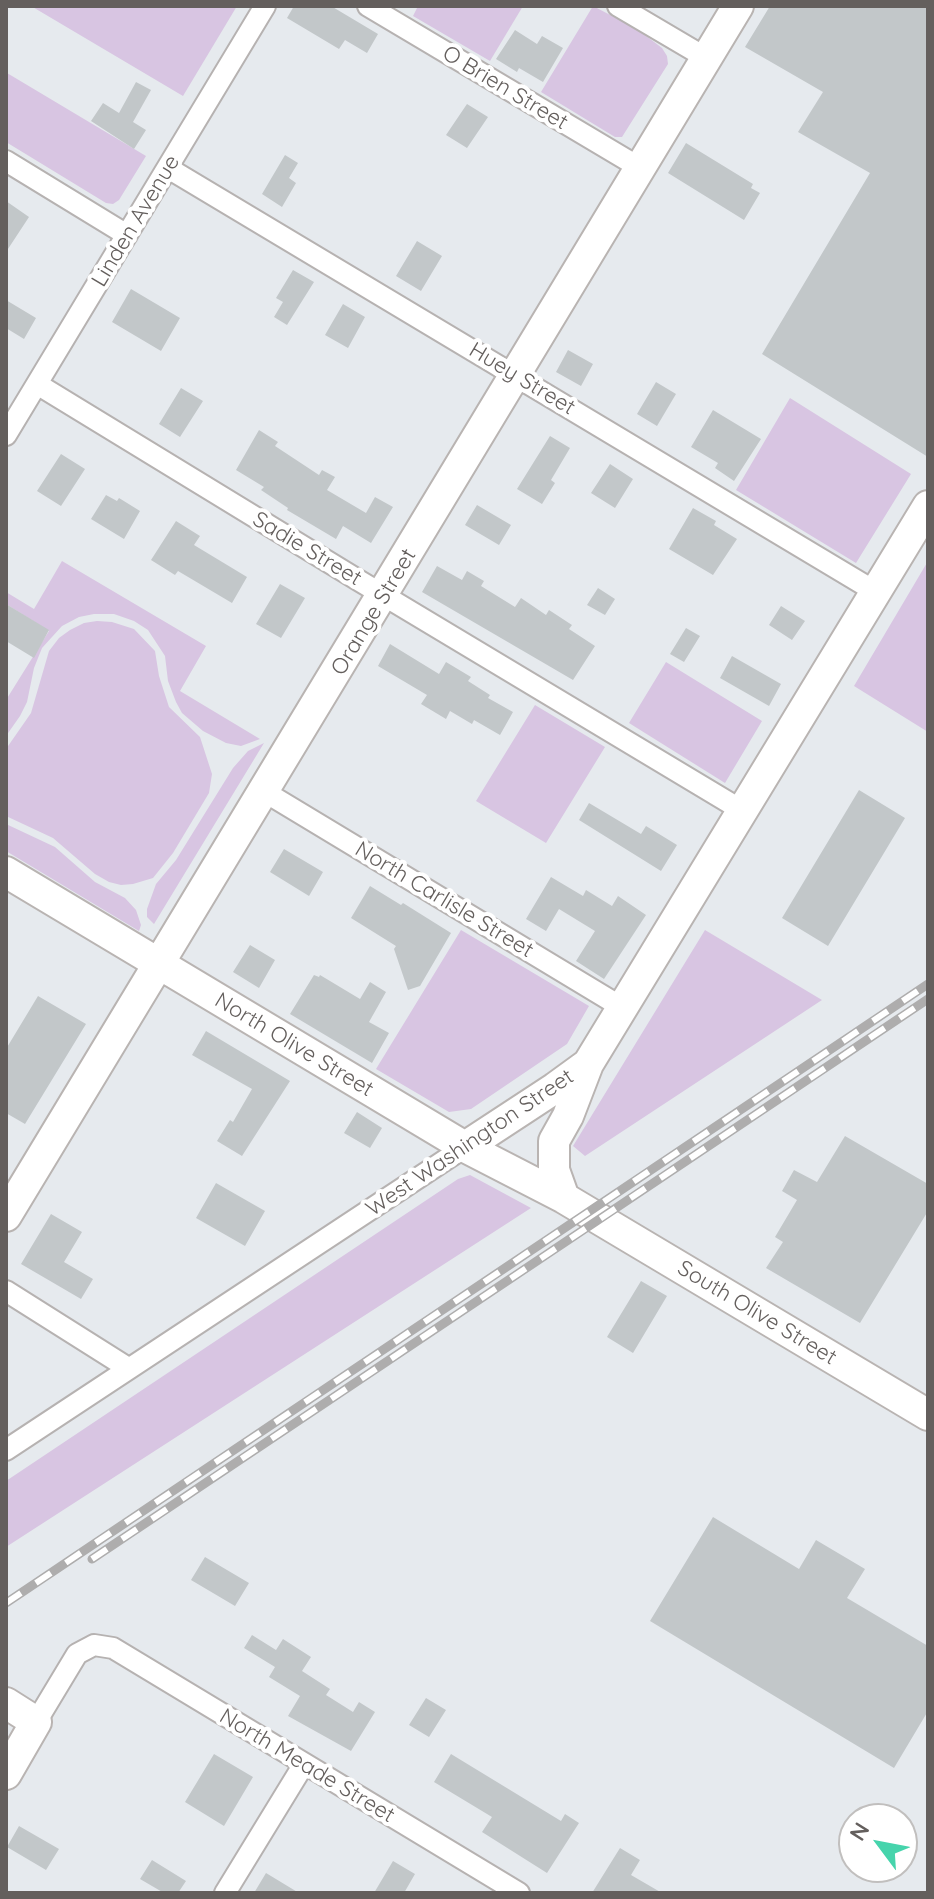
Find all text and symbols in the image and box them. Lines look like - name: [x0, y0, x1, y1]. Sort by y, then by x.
- street label: O Brien Street: [437, 40, 573, 136]
- street label: Linden Avenue: [86, 150, 186, 292]
- street label: Huey Street: [464, 337, 580, 421]
- street label: Sadie Street: [248, 506, 366, 592]
- street label: Orange Street: [326, 544, 422, 680]
- street label: North Carlisle Street: [350, 836, 538, 964]
- street label: North Olive Street: [210, 987, 378, 1103]
- street label: West Washington Street: [361, 1064, 579, 1222]
- street label: South Olive Street: [673, 1255, 841, 1371]
- street label: North Meade Street: [215, 1703, 399, 1829]
- north arrow: [838, 1803, 918, 1883]
- text: N: [843, 1817, 875, 1846]

